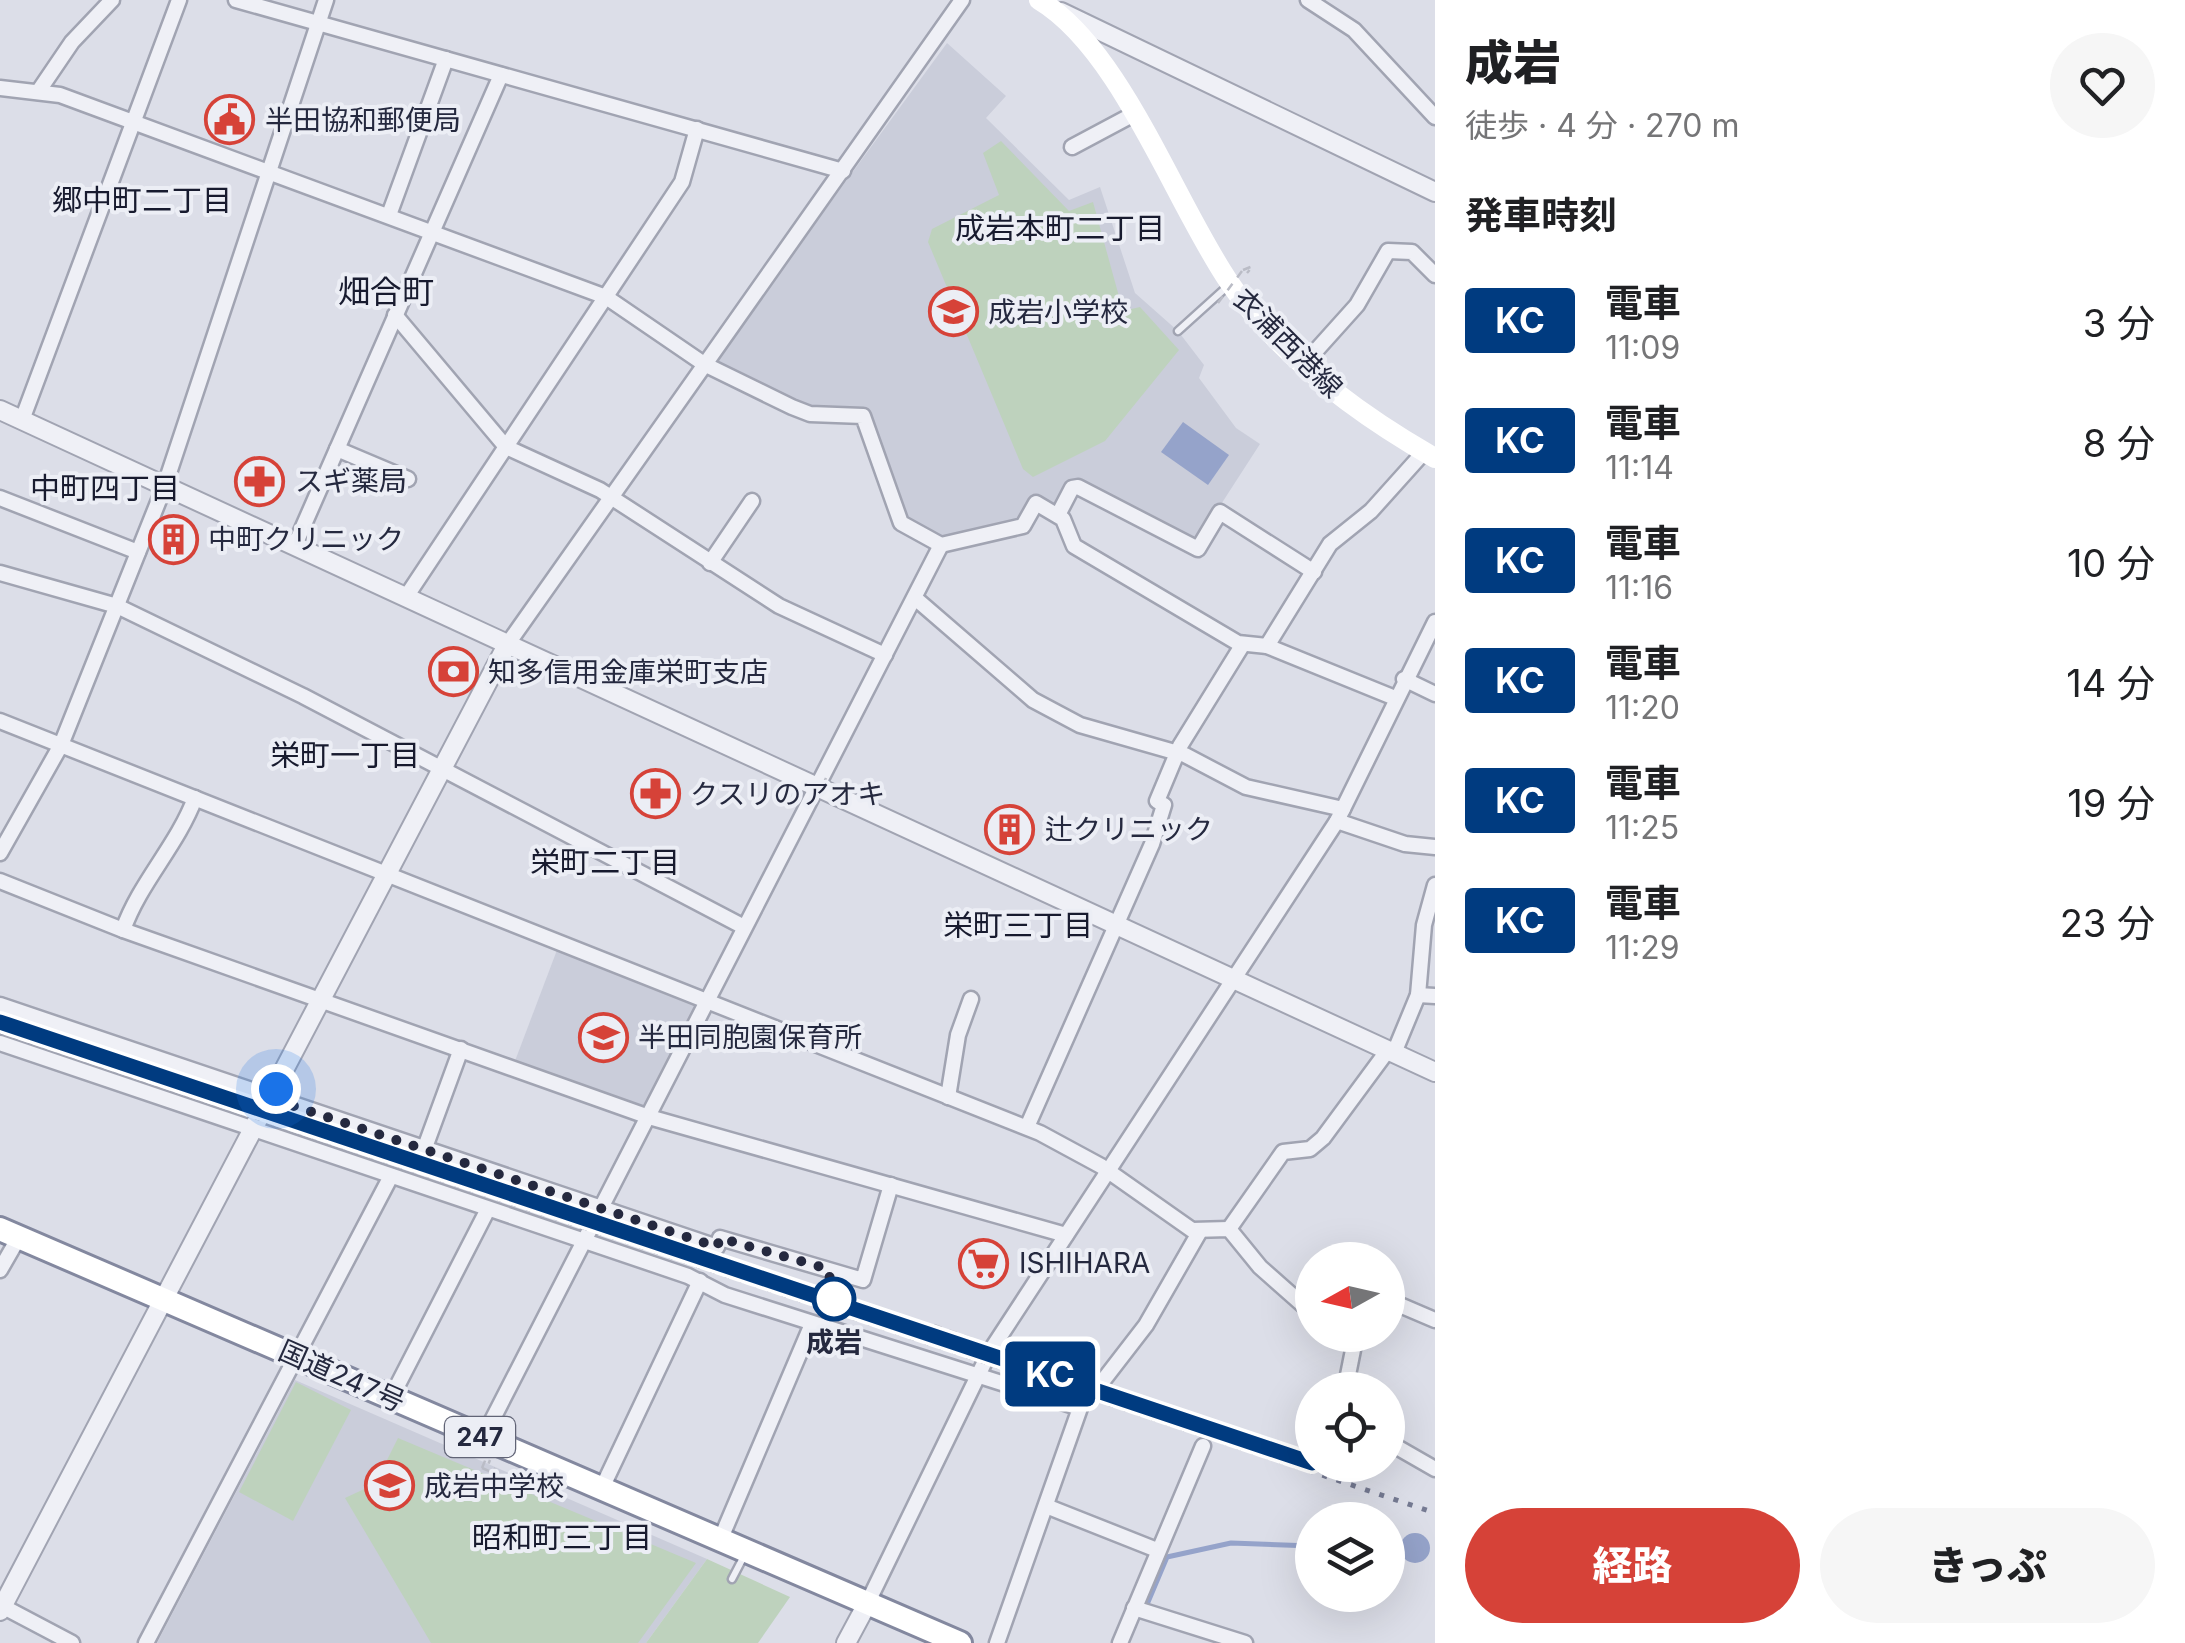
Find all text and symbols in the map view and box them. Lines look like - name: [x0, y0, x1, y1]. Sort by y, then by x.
- text: 成岩: [1465, 33, 1561, 92]
- button: heart: [2050, 33, 2155, 138]
- public building icon: 半田協和郵便局: [204, 94, 256, 146]
- place label: 半田協和郵便局: [265, 103, 461, 137]
- text: 徒歩 · 4 分 · 270 m: [1465, 106, 1739, 145]
- district label: 郷中町二丁目: [52, 182, 232, 218]
- text: 発車時刻: [1465, 192, 1617, 238]
- district label: 成岩本町二丁目: [955, 210, 1165, 246]
- district label: 畑合町: [338, 272, 434, 311]
- text: 電車: [1605, 280, 1681, 326]
- street label: 衣浦西港線: [1226, 281, 1350, 405]
- school or university icon: 成岩小学校: [927, 286, 979, 338]
- place label: 成岩小学校: [988, 295, 1128, 329]
- text: KC: [1495, 299, 1545, 341]
- text: 3 分: [2083, 300, 2155, 346]
- text: 11:09: [1605, 328, 1680, 367]
- text: 電車: [1605, 400, 1681, 446]
- text: KC: [1495, 419, 1545, 461]
- text: 8 分: [2083, 420, 2155, 466]
- text: 11:14: [1605, 448, 1674, 487]
- pharmacy icon: スギ薬局: [234, 455, 286, 507]
- place label: スギ薬局: [295, 464, 407, 498]
- district label: 中町四丁目: [30, 470, 180, 506]
- building icon: 中町クリニック: [147, 513, 199, 565]
- text: 電車: [1605, 520, 1681, 566]
- place label: 中町クリニック: [208, 522, 404, 556]
- text: KC: [1495, 539, 1545, 581]
- text: 10 分: [2067, 540, 2155, 586]
- text: 11:16: [1605, 568, 1673, 607]
- text: 電車: [1605, 640, 1681, 686]
- bank icon: 知多信用金庫栄町支店: [427, 646, 479, 698]
- place label: 知多信用金庫栄町支店: [488, 655, 768, 689]
- text: KC: [1495, 659, 1545, 701]
- text: 14 分: [2066, 660, 2155, 706]
- text: 11:20: [1605, 688, 1680, 727]
- district label: 栄町一丁目: [270, 737, 420, 773]
- text: 電車: [1605, 760, 1681, 806]
- pharmacy icon: クスリのアオキ: [629, 768, 681, 820]
- place label: クスリのアオキ: [690, 777, 885, 811]
- text: KC: [1495, 779, 1545, 821]
- text: 19 分: [2067, 780, 2155, 826]
- building icon: 辻クリニック: [984, 803, 1036, 855]
- text: 11:25: [1605, 808, 1679, 847]
- place label: 辻クリニック: [1045, 812, 1213, 846]
- district label: 栄町二丁目: [530, 844, 680, 880]
- text: 電車: [1605, 880, 1681, 926]
- text: KC: [1495, 899, 1545, 941]
- text: 23 分: [2060, 900, 2155, 946]
- district label: 栄町三丁目: [943, 907, 1093, 943]
- text: 11:29: [1605, 928, 1680, 967]
- school or university icon: 半田同胞園保育所: [577, 1011, 629, 1063]
- place label: 半田同胞園保育所: [638, 1020, 862, 1054]
- your location: [251, 1064, 301, 1114]
- supermarket icon: ISHIHARA: [958, 1237, 1010, 1289]
- north arrow: [1295, 1242, 1405, 1352]
- map controls: [1295, 1242, 1405, 1612]
- place label: ISHIHARA: [1019, 1246, 1150, 1280]
- marker: 成岩: [813, 1278, 855, 1320]
- place label: 成岩: [806, 1325, 862, 1359]
- street label: 国道247号: [274, 1333, 410, 1419]
- line badge: KC: [1005, 1342, 1095, 1406]
- text: KC: [1025, 1353, 1075, 1395]
- button: locate: [1295, 1372, 1405, 1482]
- road number: 247: [445, 1417, 515, 1457]
- school or university icon: 成岩中学校: [363, 1460, 415, 1512]
- place label: 成岩中学校: [424, 1469, 564, 1503]
- button: layers: [1295, 1502, 1405, 1612]
- button: 経路: [1465, 1508, 1800, 1623]
- button: きっぷ: [1820, 1508, 2155, 1623]
- district label: 昭和町三丁目: [472, 1519, 652, 1555]

